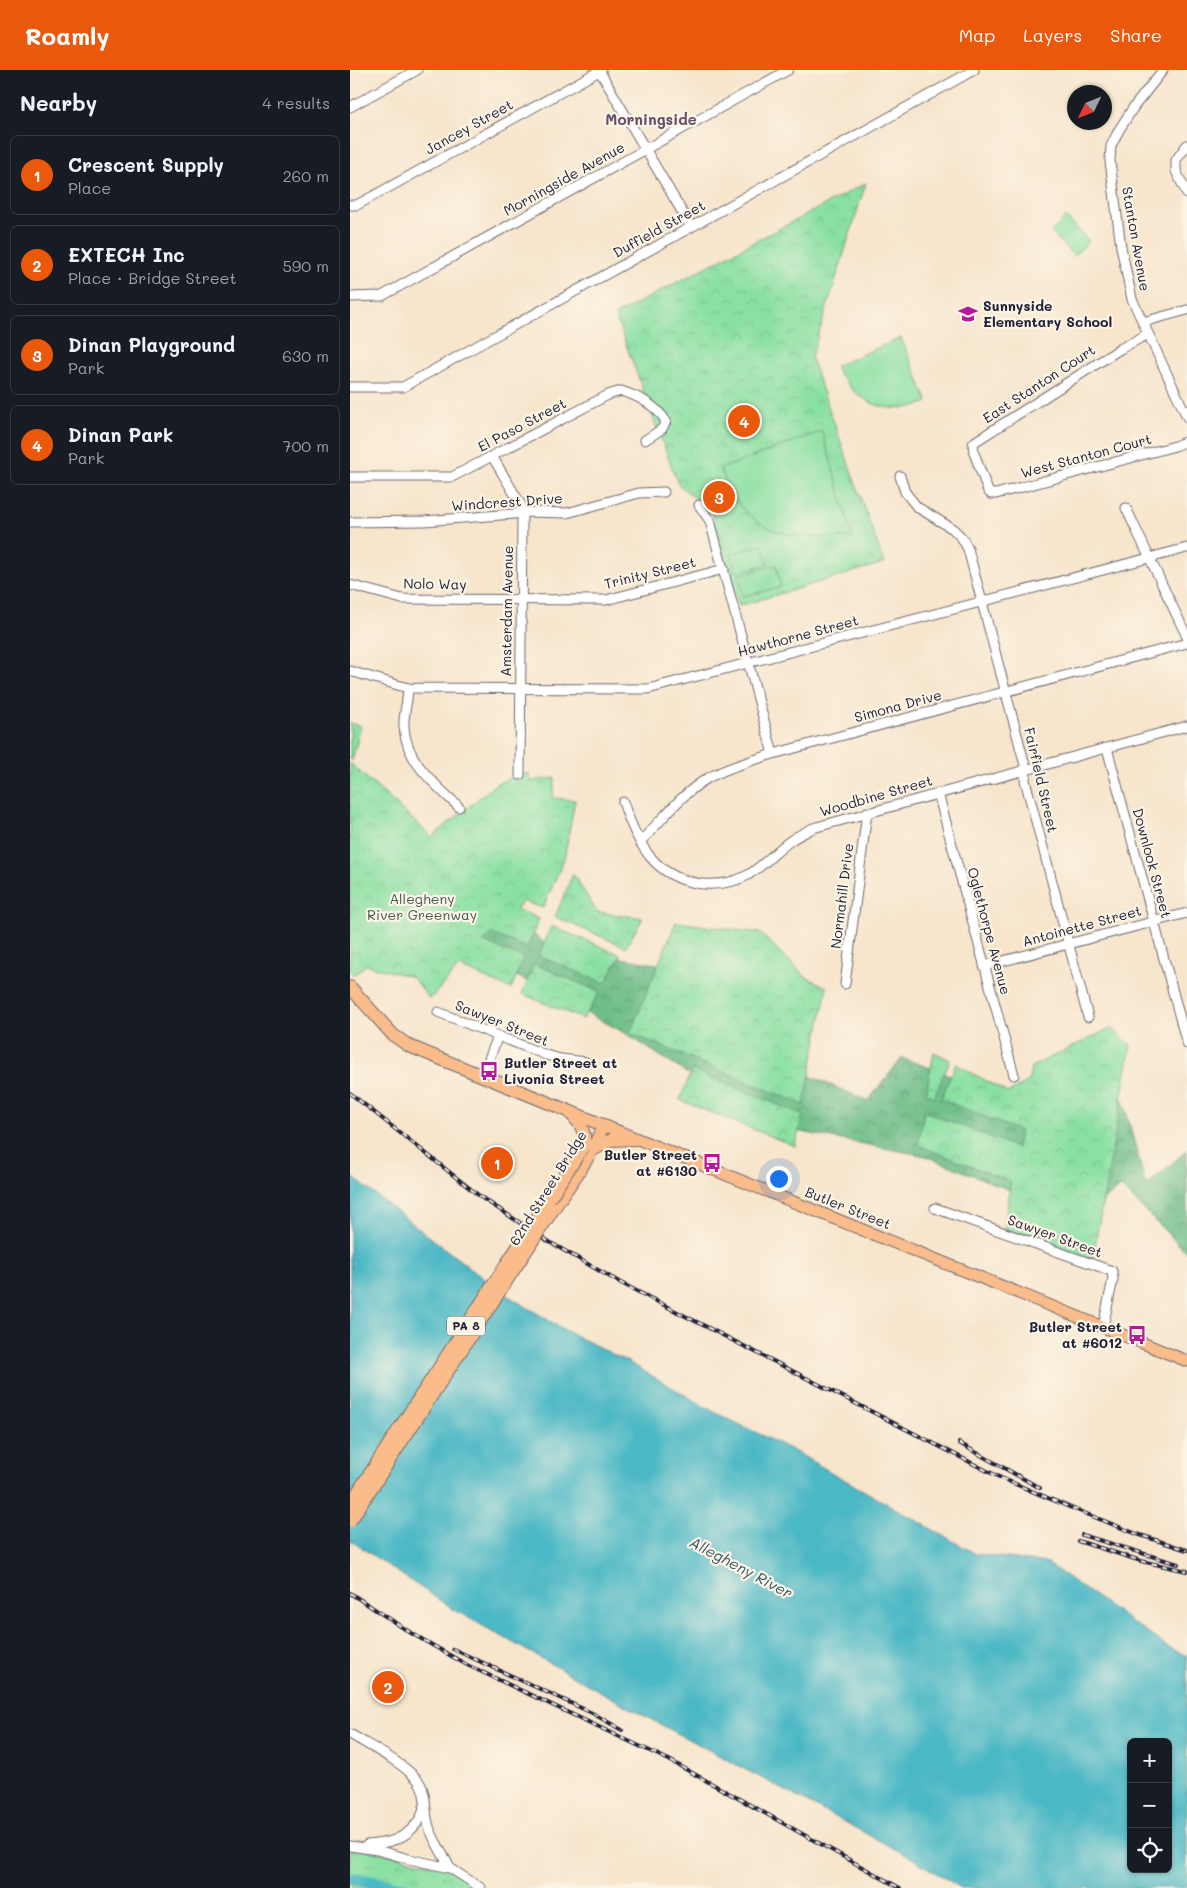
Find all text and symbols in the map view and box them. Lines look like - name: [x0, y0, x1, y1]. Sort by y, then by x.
- text: Roamly: [25, 20, 109, 51]
- text: Map: [959, 23, 995, 47]
- text: Layers: [1023, 23, 1082, 47]
- text: Share: [1110, 23, 1162, 47]
- north arrow: [1067, 85, 1112, 130]
- text: Nearby: [20, 89, 97, 116]
- text: 4 results: [262, 92, 330, 113]
- street label: Jancey Street: [422, 95, 516, 158]
- district label: Morningside: [605, 109, 697, 129]
- street label: Morningside Avenue: [500, 137, 628, 220]
- text: Crescent Supply: [68, 152, 224, 177]
- text: 1: [33, 165, 41, 186]
- text: 260 m: [283, 165, 329, 186]
- text: Place: [68, 177, 111, 198]
- street label: Stanton Avenue: [1118, 185, 1155, 293]
- street label: Duffield Street: [609, 195, 708, 262]
- text: EXTECH Inc: [68, 242, 185, 267]
- text: 2: [33, 255, 41, 276]
- text: 590 m: [282, 255, 329, 276]
- text: Place · Bridge Street: [68, 267, 237, 288]
- place label: Sunnyside Elementary School: [983, 296, 1112, 331]
- school or university icon: Sunnyside Elementary School: [957, 303, 979, 325]
- text: Dinan Playground: [68, 332, 235, 357]
- street label: East Stanton Court: [979, 340, 1099, 427]
- text: 3: [32, 345, 42, 366]
- text: 630 m: [282, 345, 329, 366]
- text: Park: [68, 357, 104, 378]
- street label: El Paso Street: [474, 393, 569, 456]
- pin: 4: [728, 402, 760, 440]
- text: Dinan Park: [68, 422, 173, 447]
- street label: West Stanton Court: [1018, 429, 1153, 482]
- text: 4: [32, 435, 42, 456]
- text: 700 m: [282, 435, 329, 456]
- text: Park: [68, 447, 104, 468]
- pin: 3: [703, 478, 735, 516]
- street label: Windcrest Drive: [451, 488, 563, 515]
- street label: Amsterdam Avenue: [496, 545, 517, 677]
- street label: Trinity Street: [602, 552, 698, 593]
- street label: Nolo Way: [403, 573, 467, 594]
- street label: Hawthorne Street: [735, 610, 860, 661]
- street label: Simona Drive: [852, 685, 944, 726]
- street label: Fairfield Street: [1020, 725, 1063, 834]
- street label: Woodbine Street: [817, 770, 934, 821]
- street label: Downlook Street: [1129, 806, 1176, 920]
- street label: Normahill Drive: [826, 842, 857, 950]
- street label: Oglethorpe Avenue: [963, 865, 1016, 997]
- park label: Allegheny River Greenway: [367, 889, 477, 924]
- street label: Antoinette Street: [1020, 900, 1144, 951]
- street label: Sawyer Street: [452, 995, 552, 1050]
- place label: Butler Street at Livonia Street: [504, 1053, 617, 1088]
- bus stop icon: Butler Street at Livonia Street: [478, 1060, 500, 1082]
- street label: 62nd Street Bridge: [505, 1127, 591, 1249]
- pin: 1: [481, 1144, 513, 1182]
- place label: Butler Street at #6130: [604, 1145, 697, 1180]
- bus stop icon: Butler Street at #6130: [701, 1152, 723, 1174]
- your location: [766, 1166, 792, 1192]
- street label: Butler Street: [803, 1182, 894, 1233]
- street label: Sawyer Street: [1005, 1210, 1105, 1261]
- road number: PA 8: [447, 1316, 485, 1336]
- place label: Butler Street at #6012: [1029, 1317, 1122, 1352]
- bus stop icon: Butler Street at #6012: [1126, 1324, 1148, 1346]
- water label: Allegheny River: [687, 1532, 797, 1603]
- pin: 2: [372, 1668, 404, 1706]
- map controls: [1127, 1738, 1172, 1873]
- button: +: [1127, 1738, 1172, 1783]
- button: −: [1127, 1783, 1172, 1828]
- button: locate: [1127, 1828, 1172, 1873]

